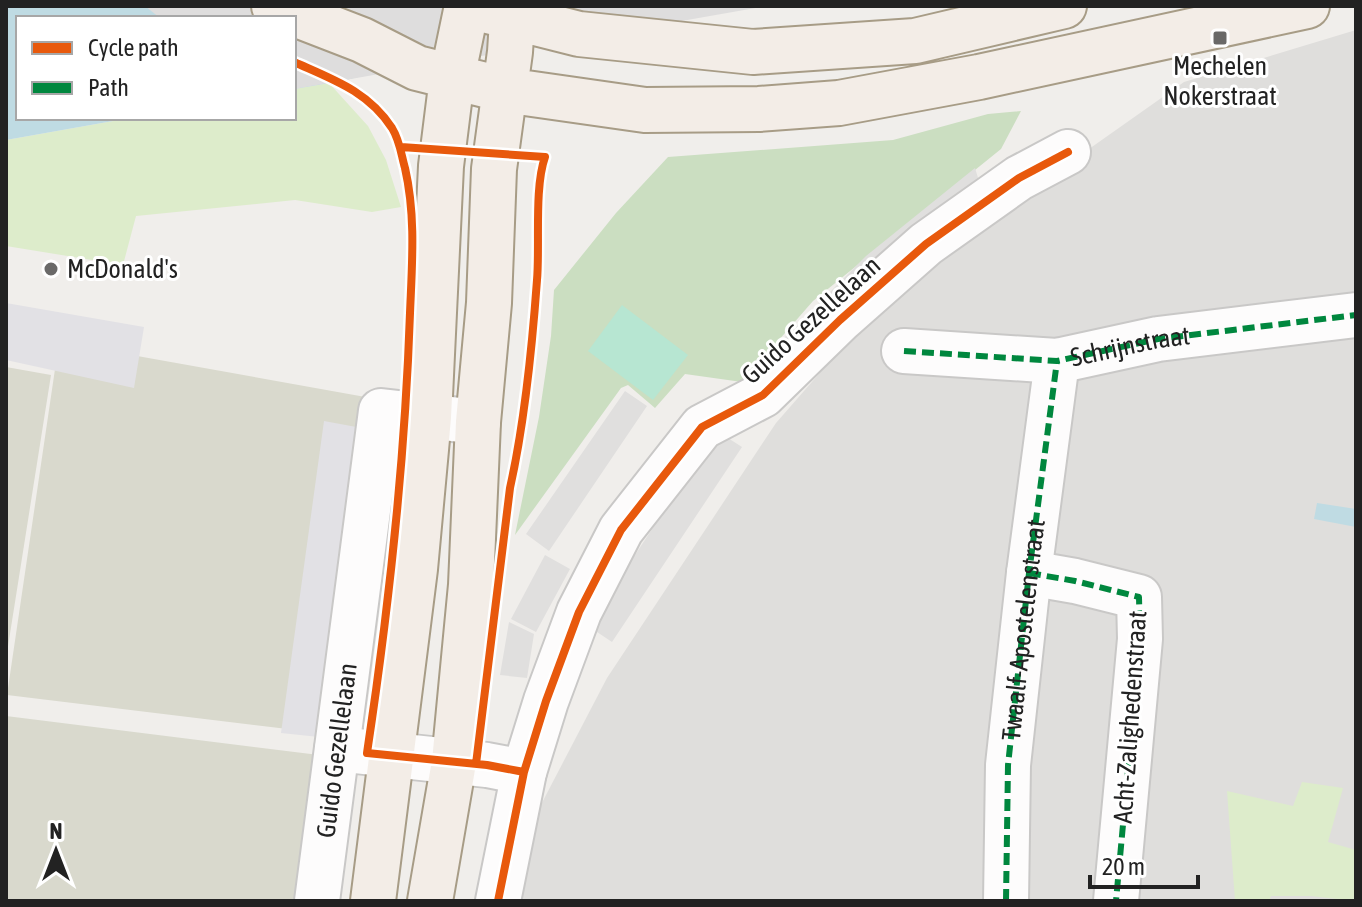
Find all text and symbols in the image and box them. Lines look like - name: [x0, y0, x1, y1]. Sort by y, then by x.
- legend: [16, 16, 296, 120]
- marker: Mechelen Nokerstraat: [1211, 29, 1229, 47]
- text: Cycle path: [88, 34, 179, 61]
- place label: Mechelen Nokerstraat: [1163, 51, 1277, 111]
- text: Path: [88, 74, 129, 101]
- street label: Guido Gezellelaan: [736, 250, 886, 390]
- place label: McDonald's: [67, 254, 178, 284]
- marker: McDonald's: [42, 260, 60, 278]
- street label: Schrijnstraat: [1068, 320, 1191, 373]
- street label: Twaalf-Apostelenstraat: [996, 517, 1051, 742]
- street label: Acht-Zalighedenstraat: [1108, 610, 1152, 824]
- street label: Guido Gezellelaan: [310, 661, 363, 839]
- north arrow: [16, 811, 96, 891]
- text: N: [50, 818, 62, 844]
- scale bar: [1090, 839, 1198, 889]
- text: 20 m: [1102, 853, 1145, 880]

